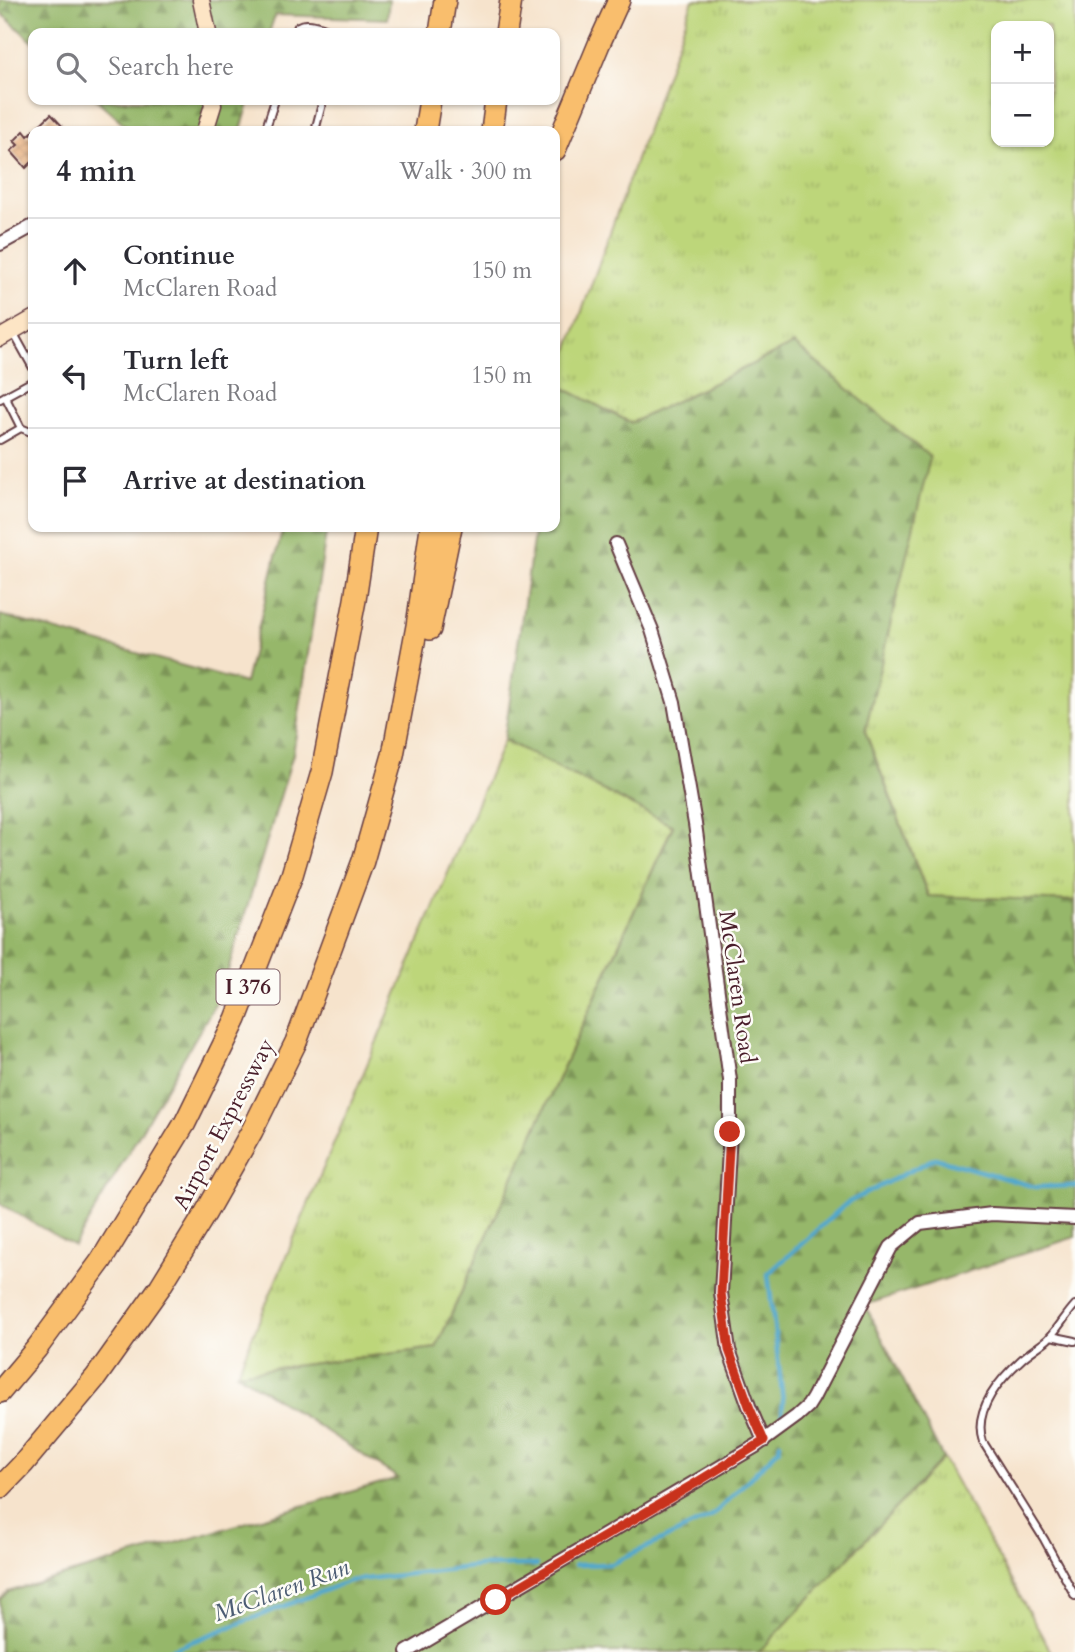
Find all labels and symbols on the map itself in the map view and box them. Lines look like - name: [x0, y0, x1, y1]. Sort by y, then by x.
- street label: McClaren Road: [711, 909, 764, 1066]
- road number: I 376: [216, 970, 280, 1004]
- street label: Airport Expressway: [165, 1033, 282, 1216]
- route end: [714, 1116, 745, 1147]
- water label: McClaren Run: [209, 1551, 354, 1630]
- route start: [480, 1584, 511, 1615]

